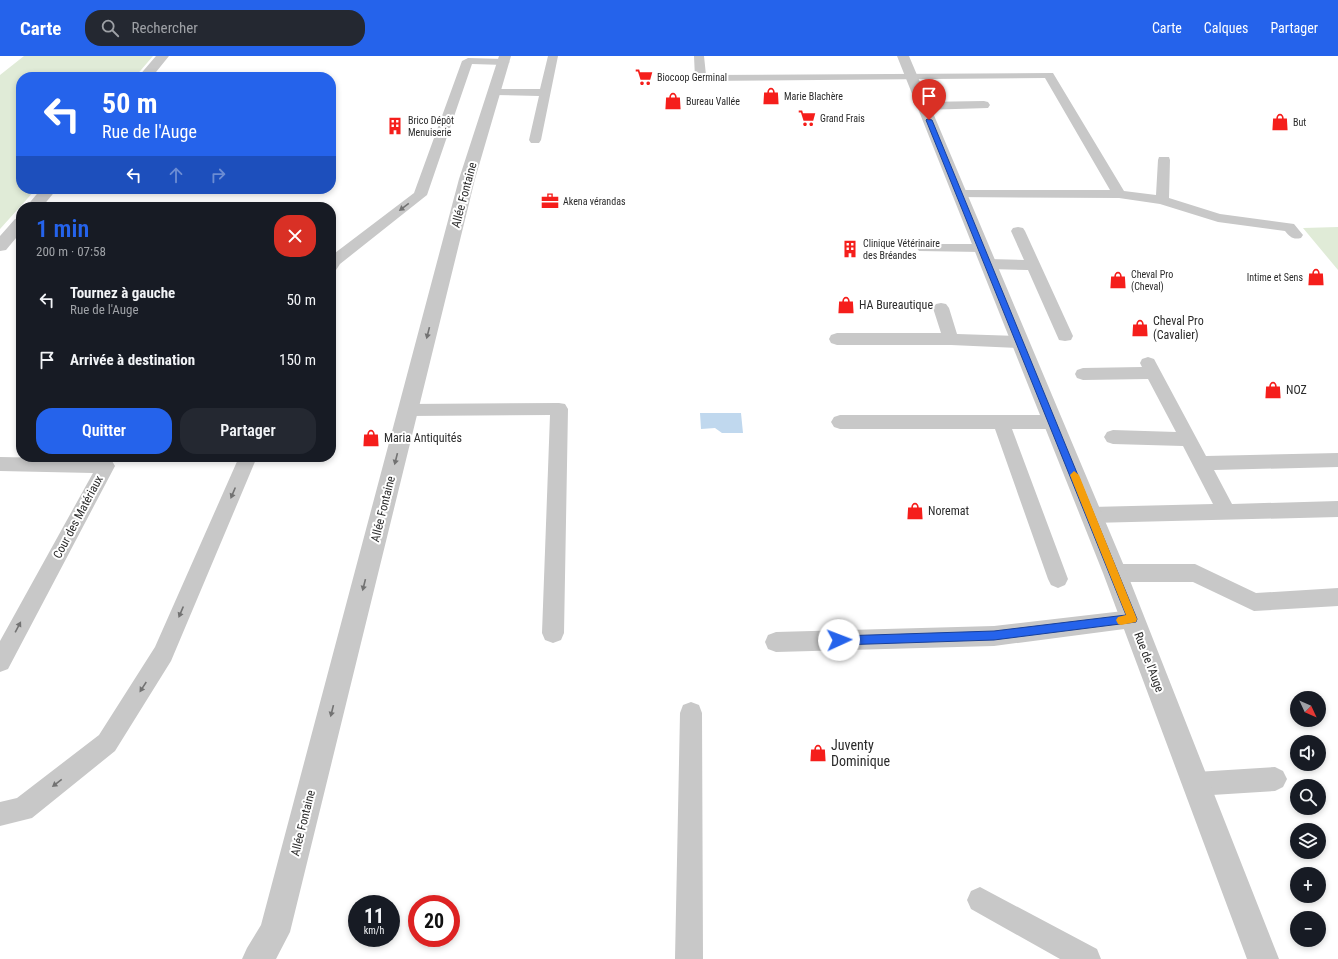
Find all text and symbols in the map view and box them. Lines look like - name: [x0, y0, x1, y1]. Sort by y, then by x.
- search box: [85, 10, 365, 46]
- text: Carte: [20, 17, 61, 40]
- icon: search: [99, 17, 121, 39]
- text: Rechercher: [131, 19, 198, 37]
- text: Carte: [1152, 20, 1182, 36]
- text: Calques: [1204, 20, 1248, 36]
- text: Partager: [1270, 20, 1318, 36]
- supermarket icon: Biocoop Germinal: [634, 67, 654, 87]
- place label: Biocoop Germinal: [657, 72, 727, 83]
- pin: [912, 79, 946, 120]
- icon: arrive: [918, 85, 940, 107]
- shop icon: Marie Blachère: [761, 86, 781, 106]
- text: 50 m: [102, 87, 158, 120]
- icon: left: [36, 88, 88, 140]
- shop icon: Bureau Vallée: [663, 91, 683, 111]
- place label: Marie Blachère: [784, 91, 843, 102]
- place label: Bureau Vallée: [686, 96, 740, 107]
- supermarket icon: Grand Frais: [797, 108, 817, 128]
- shop icon: But: [1270, 112, 1290, 132]
- place label: Grand Frais: [820, 113, 865, 124]
- place label: Brico Dépôt Menuiserie: [408, 115, 454, 138]
- building icon: Brico Dépôt Menuiserie: [385, 116, 405, 136]
- place label: But: [1293, 117, 1306, 128]
- text: Rue de l'Auge: [102, 121, 197, 142]
- street label: Allée Fontaine: [449, 160, 480, 229]
- icon: left: [123, 164, 145, 186]
- icon: ahead: [165, 164, 187, 186]
- icon: right: [207, 164, 229, 186]
- office icon: Akena vérandas: [540, 191, 560, 211]
- place label: Akena vérandas: [563, 196, 626, 207]
- one-way arrow: [399, 202, 410, 211]
- text: 1 min: [36, 215, 89, 243]
- button: close: [274, 215, 316, 257]
- place label: Clinique Vétérinaire des Bréandes: [863, 238, 940, 261]
- building icon: Clinique Vétérinaire des Bréandes: [840, 239, 860, 259]
- text: 200 m · 07:58: [36, 244, 106, 259]
- shop icon: Intime et Sens: [1306, 267, 1326, 287]
- place label: Cheval Pro (Cheval): [1131, 269, 1173, 293]
- shop icon: Cheval Pro (Cheval): [1108, 270, 1128, 290]
- place label: Intime et Sens: [1247, 272, 1303, 283]
- text: Tournez à gauche: [70, 284, 175, 302]
- icon: left: [36, 289, 58, 311]
- text: 50 m: [286, 291, 316, 309]
- shop icon: HA Bureautique: [836, 295, 856, 315]
- place label: HA Bureautique: [859, 298, 933, 312]
- text: Rue de l'Auge: [70, 302, 139, 317]
- place label: Cheval Pro (Cavalier): [1153, 314, 1204, 342]
- shop icon: Cheval Pro (Cavalier): [1130, 318, 1150, 338]
- one-way arrow: [424, 326, 430, 339]
- icon: arrive: [36, 349, 58, 371]
- text: Arrivée à destination: [70, 351, 195, 369]
- text: 150 m: [279, 351, 316, 369]
- shop icon: NOZ: [1263, 380, 1283, 400]
- place label: NOZ: [1286, 383, 1307, 397]
- button: Quitter: [36, 408, 172, 454]
- button: Partager: [180, 408, 316, 454]
- shop icon: Maria Antiquités: [361, 428, 381, 448]
- place label: Maria Antiquités: [384, 431, 462, 445]
- one-way arrow: [392, 452, 398, 465]
- street label: Cour des Matériaux: [50, 473, 106, 561]
- street label: Allée Fontaine: [368, 474, 398, 543]
- one-way arrow: [230, 487, 236, 498]
- shop icon: Noremat: [905, 501, 925, 521]
- place label: Noremat: [928, 504, 969, 518]
- one-way arrow: [360, 578, 366, 591]
- one-way arrow: [178, 606, 184, 618]
- position arrow: [818, 619, 860, 661]
- one-way arrow: [15, 622, 22, 633]
- street label: Rue de l'Auge: [1131, 630, 1167, 694]
- one-way arrow: [139, 682, 147, 692]
- north arrow: [1290, 691, 1326, 727]
- map controls: [1290, 691, 1326, 947]
- one-way arrow: [328, 704, 334, 717]
- button: sound: [1290, 735, 1326, 771]
- place label: Juventy Dominique: [831, 737, 891, 769]
- shop icon: Juventy Dominique: [808, 743, 828, 763]
- one-way arrow: [52, 778, 63, 787]
- button: search: [1290, 779, 1326, 815]
- street label: Allée Fontaine: [288, 788, 318, 857]
- button: layers: [1290, 823, 1326, 859]
- button: +: [1290, 867, 1326, 903]
- speed limit sign: 20: [408, 895, 460, 947]
- text: 11: [364, 904, 384, 928]
- button: −: [1290, 911, 1326, 947]
- text: km/h: [364, 925, 384, 936]

